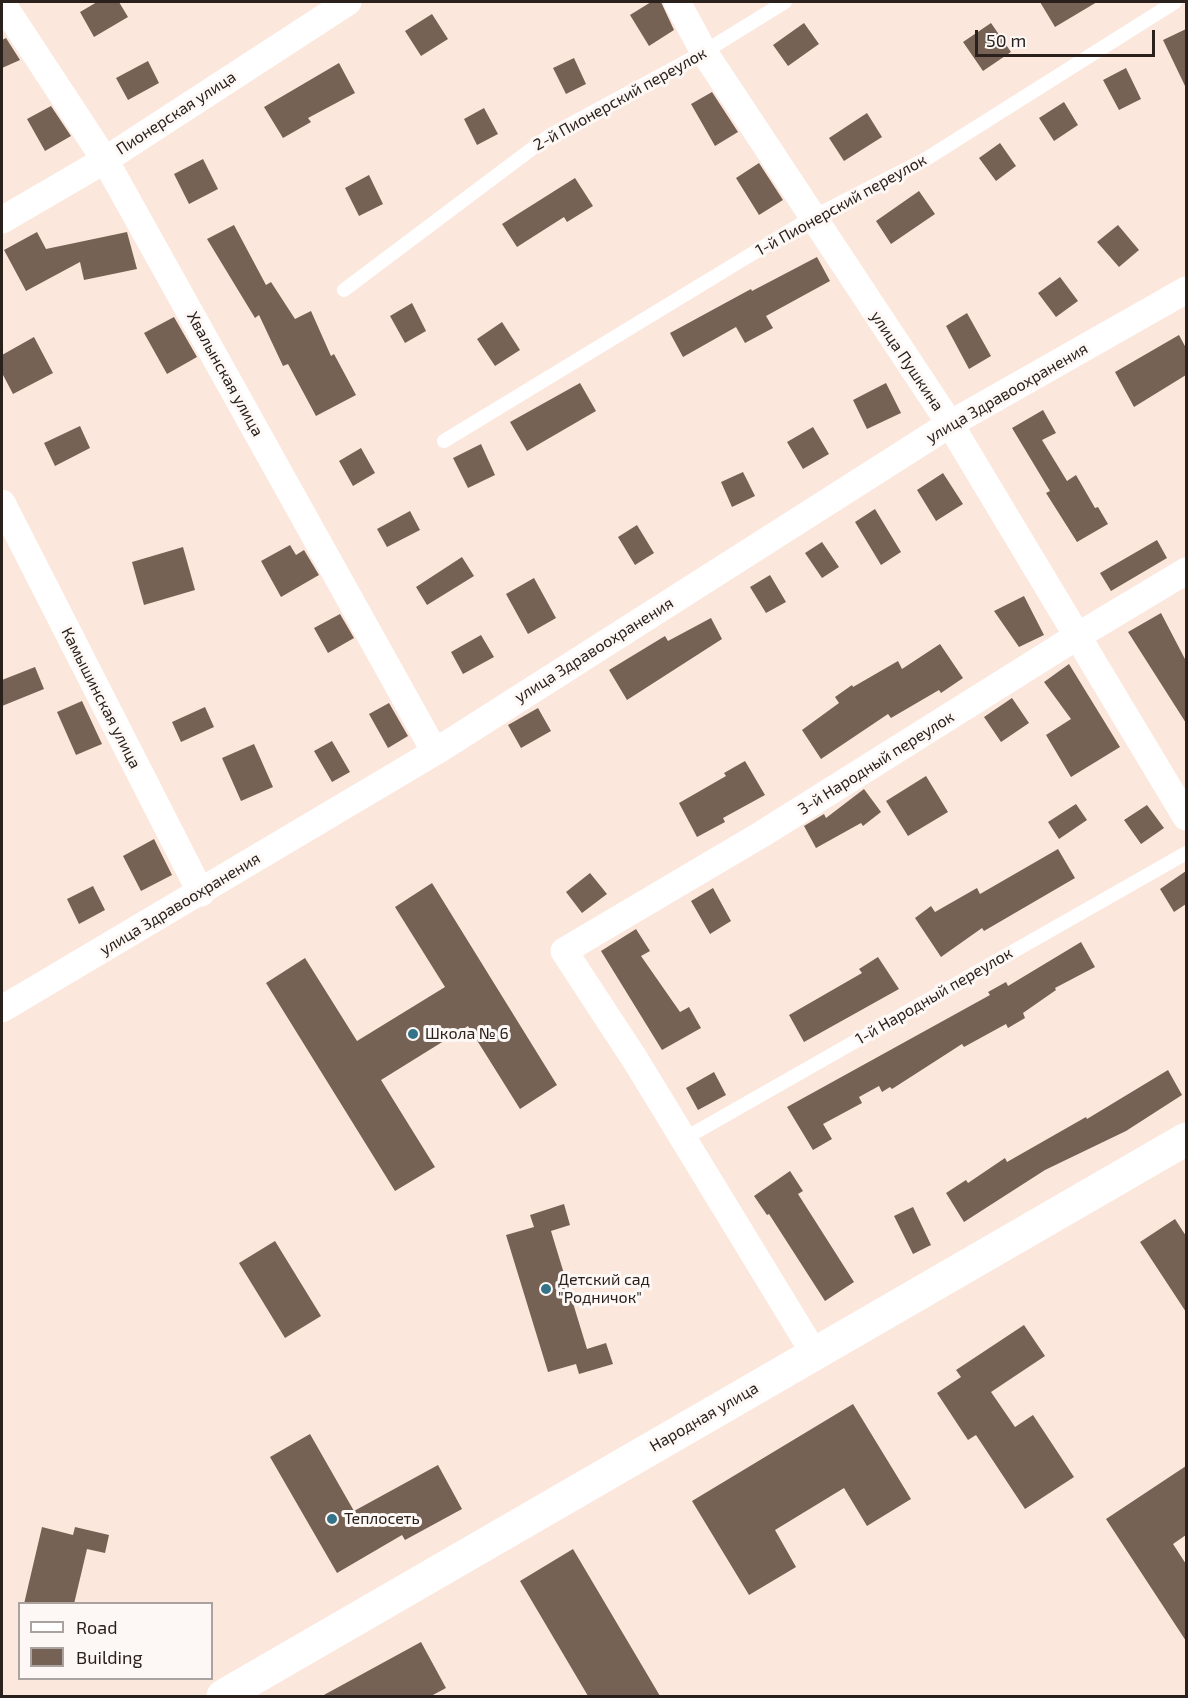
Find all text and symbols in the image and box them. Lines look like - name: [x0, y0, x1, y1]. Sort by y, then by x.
- scale bar: [978, 18, 1158, 56]
- text: 50 m: [986, 29, 1026, 51]
- street label: 2-й Пионерский переулок: [530, 43, 710, 155]
- street label: Пионерская улица: [113, 67, 239, 159]
- street label: 1-й Пионерский переулок: [752, 150, 930, 260]
- street label: улица Пушкина: [866, 307, 948, 415]
- street label: Хвалынская улица: [183, 308, 267, 440]
- street label: улица Здравоохранения: [923, 339, 1091, 447]
- street label: улица Здравоохранения: [511, 593, 677, 707]
- street label: Камышинская улица: [57, 624, 145, 772]
- street label: 3-й Народный переулок: [794, 707, 958, 819]
- street label: улица Здравоохранения: [96, 849, 264, 959]
- street label: 1-й Народный переулок: [852, 943, 1016, 1049]
- place label: Школа № 6: [425, 1024, 509, 1044]
- marker: Школа № 6: [406, 1027, 420, 1041]
- place label: Детский сад "Родничок": [558, 1270, 650, 1308]
- marker: Детский сад "Родничок": [539, 1282, 553, 1296]
- street label: Народная улица: [646, 1378, 762, 1456]
- place label: Теплосеть: [344, 1509, 420, 1529]
- marker: Теплосеть: [325, 1512, 339, 1526]
- legend: [18, 1602, 213, 1680]
- text: Road: [76, 1616, 117, 1638]
- text: Building: [76, 1646, 143, 1668]

